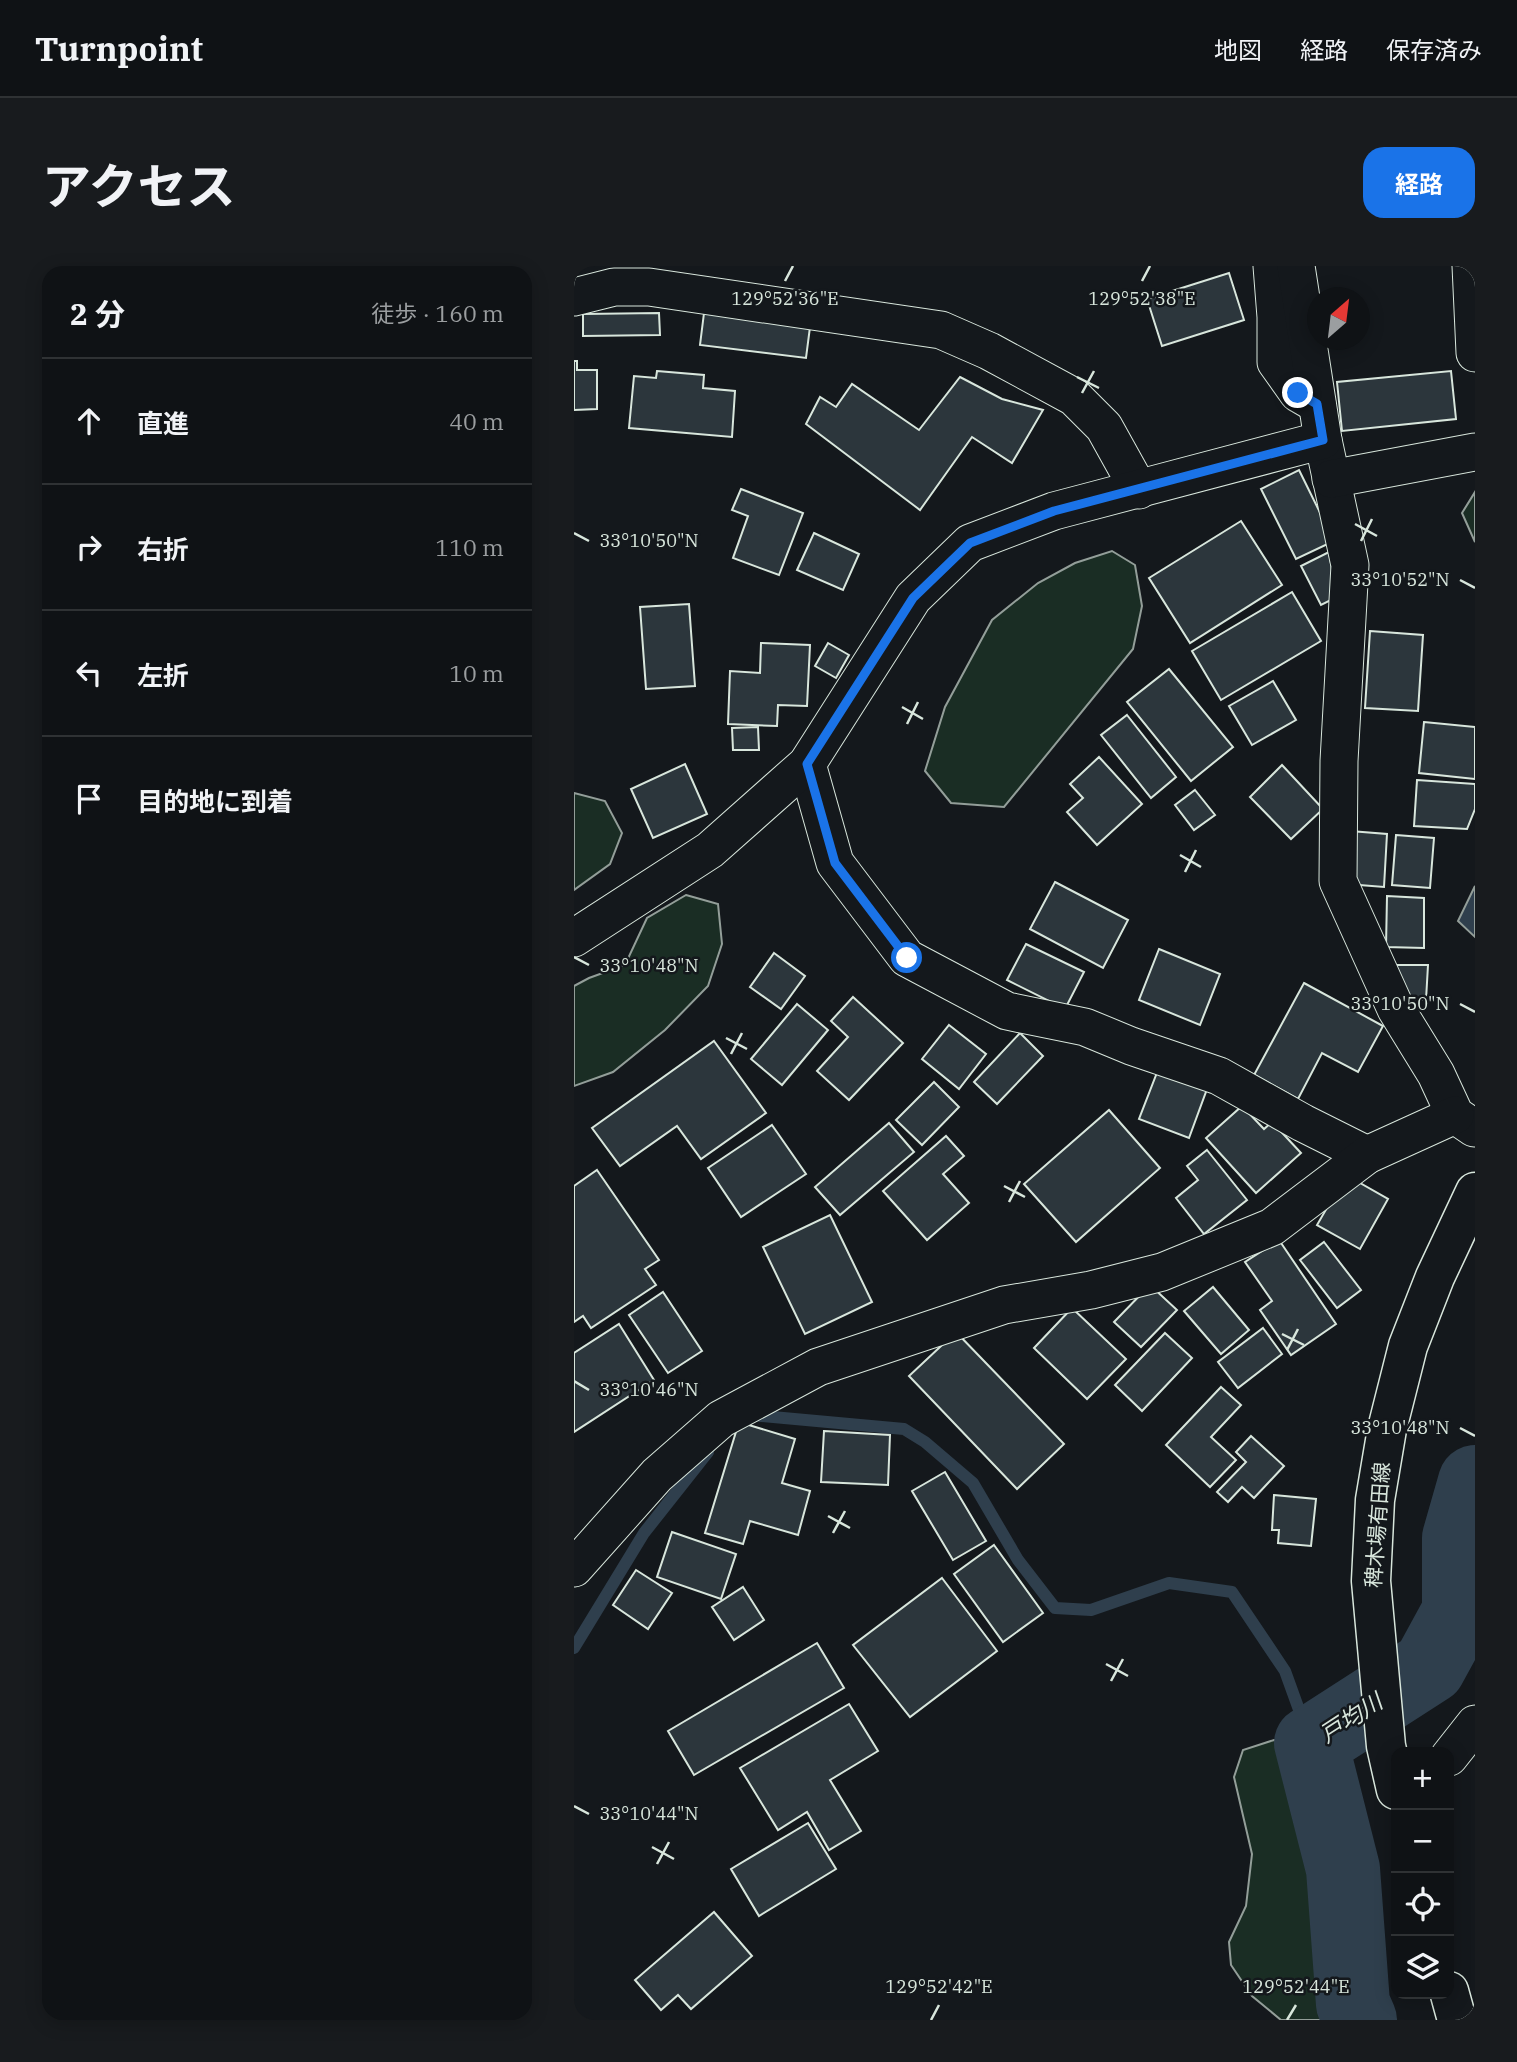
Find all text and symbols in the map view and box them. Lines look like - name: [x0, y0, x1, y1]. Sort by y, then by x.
- text: Turnpoint: [35, 27, 203, 70]
- text: 地図: [1214, 34, 1262, 66]
- text: 経路: [1300, 34, 1348, 66]
- text: 保存済み: [1386, 34, 1482, 66]
- button: 経路: [1363, 147, 1475, 218]
- text: アクセス: [42, 154, 236, 217]
- text: 129°52'36"E: [731, 287, 839, 310]
- text: 129°52'38"E: [1088, 287, 1196, 310]
- north arrow: [1307, 287, 1370, 350]
- text: 2 分: [70, 294, 125, 333]
- text: 徒歩 · 160 m: [371, 298, 504, 328]
- route end: [1282, 377, 1313, 408]
- icon: ahead: [70, 402, 108, 440]
- text: 直進: [137, 406, 189, 440]
- text: 40 m: [449, 406, 504, 436]
- icon: right: [70, 528, 108, 566]
- text: 33°10'50"N: [600, 529, 699, 552]
- text: 右折: [137, 532, 189, 566]
- text: 110 m: [435, 532, 504, 562]
- text: 33°10'52"N: [1351, 568, 1450, 591]
- icon: left: [70, 654, 108, 692]
- text: 左折: [137, 658, 189, 692]
- text: 10 m: [449, 658, 504, 688]
- icon: arrive: [70, 780, 108, 818]
- text: 目的地に到着: [137, 784, 293, 818]
- route start: [891, 942, 922, 973]
- text: 33°10'48"N: [600, 954, 699, 977]
- text: 33°10'50"N: [1351, 992, 1450, 1015]
- text: 33°10'46"N: [600, 1378, 699, 1401]
- text: 33°10'48"N: [1351, 1416, 1450, 1439]
- street label: 稗木場有田線: [1359, 1461, 1395, 1589]
- water label: 戸均川: [1313, 1684, 1390, 1749]
- map controls: [1391, 1747, 1454, 1999]
- button: +: [1391, 1747, 1454, 1810]
- text: 33°10'44"N: [600, 1802, 699, 1825]
- button: −: [1391, 1810, 1454, 1873]
- button: locate: [1391, 1873, 1454, 1936]
- button: layers: [1391, 1936, 1454, 1999]
- text: 129°52'42"E: [885, 1975, 993, 1998]
- text: 129°52'44"E: [1242, 1975, 1350, 1998]

